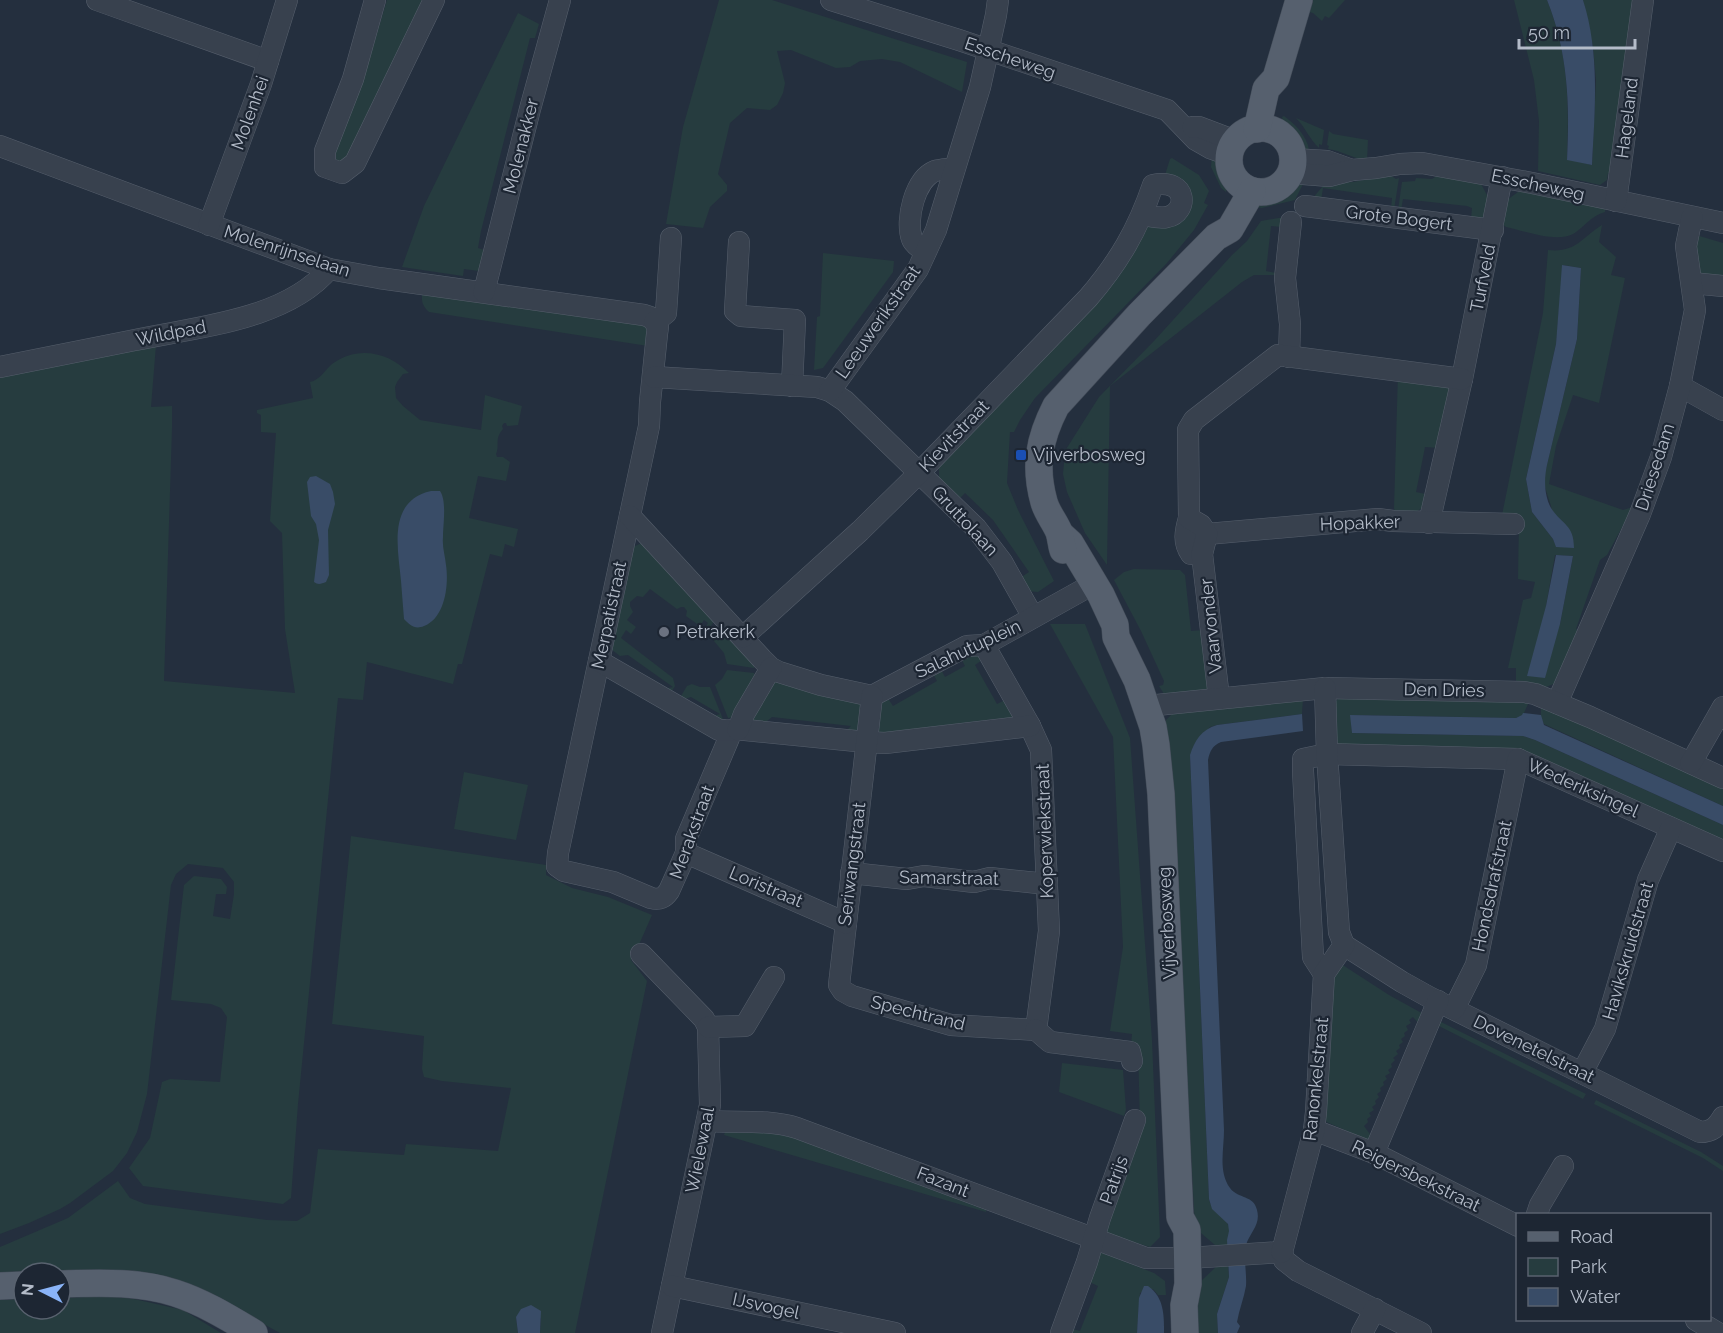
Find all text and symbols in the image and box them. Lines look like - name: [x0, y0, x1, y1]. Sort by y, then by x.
- scale bar: [1519, 12, 1634, 50]
- text: 50 m: [1528, 22, 1570, 43]
- street label: Esscheweg: [962, 32, 1059, 83]
- street label: Molenhei: [226, 73, 273, 153]
- street label: Hageland: [1611, 76, 1642, 159]
- street label: Molenakker: [499, 95, 543, 196]
- street label: Esscheweg: [1489, 164, 1587, 205]
- street label: Grote Bogert: [1345, 201, 1454, 234]
- street label: Molenrijnselaan: [221, 220, 353, 281]
- street label: Turfveld: [1466, 242, 1499, 313]
- street label: Leeuwerikstraat: [831, 261, 924, 382]
- street label: Wildpad: [134, 315, 208, 350]
- street label: Kievitstraat: [914, 395, 993, 476]
- street label: Driesedam: [1631, 421, 1678, 513]
- place label: Vijverbosweg: [1033, 444, 1146, 465]
- marker: Vijverbosweg: [1014, 448, 1028, 462]
- street label: Gruttolaan: [928, 481, 1003, 560]
- street label: Hopakker: [1320, 511, 1401, 534]
- street label: Merpatistraat: [587, 559, 630, 671]
- street label: Vaarvonder: [1195, 577, 1226, 675]
- street label: Salahutuplein: [912, 615, 1024, 682]
- place label: Petrakerk: [676, 621, 756, 642]
- marker: Petrakerk: [657, 625, 671, 639]
- street label: Den Dries: [1403, 678, 1485, 701]
- street label: Wederiksingel: [1524, 754, 1642, 821]
- street label: Koperwiekstraat: [1032, 763, 1057, 899]
- street label: Merakstraat: [665, 782, 718, 882]
- street label: Seriwangstraat: [834, 801, 869, 927]
- street label: Hondsdrafstraat: [1467, 818, 1516, 954]
- street label: Loristraat: [726, 862, 806, 911]
- street label: Samarstraat: [899, 866, 999, 889]
- street label: Vijverbosweg: [1153, 866, 1180, 980]
- street label: Havikskruidstraat: [1598, 879, 1657, 1022]
- street label: Spechtrand: [869, 991, 968, 1034]
- street label: Dovenetelstraat: [1470, 1010, 1598, 1087]
- street label: Ranonkelstraat: [1299, 1016, 1332, 1142]
- street label: Wielewaal: [681, 1105, 718, 1195]
- street label: Reigersbekstraat: [1348, 1135, 1484, 1216]
- street label: Patrijs: [1095, 1153, 1132, 1207]
- street label: Fazant: [914, 1162, 972, 1201]
- legend: [1516, 1213, 1711, 1321]
- text: Road: [1570, 1226, 1613, 1247]
- text: Park: [1570, 1256, 1607, 1277]
- north arrow: [12, 1261, 72, 1321]
- text: N: [17, 1282, 38, 1297]
- text: Water: [1570, 1286, 1621, 1307]
- street label: IJsvogel: [731, 1288, 802, 1323]

